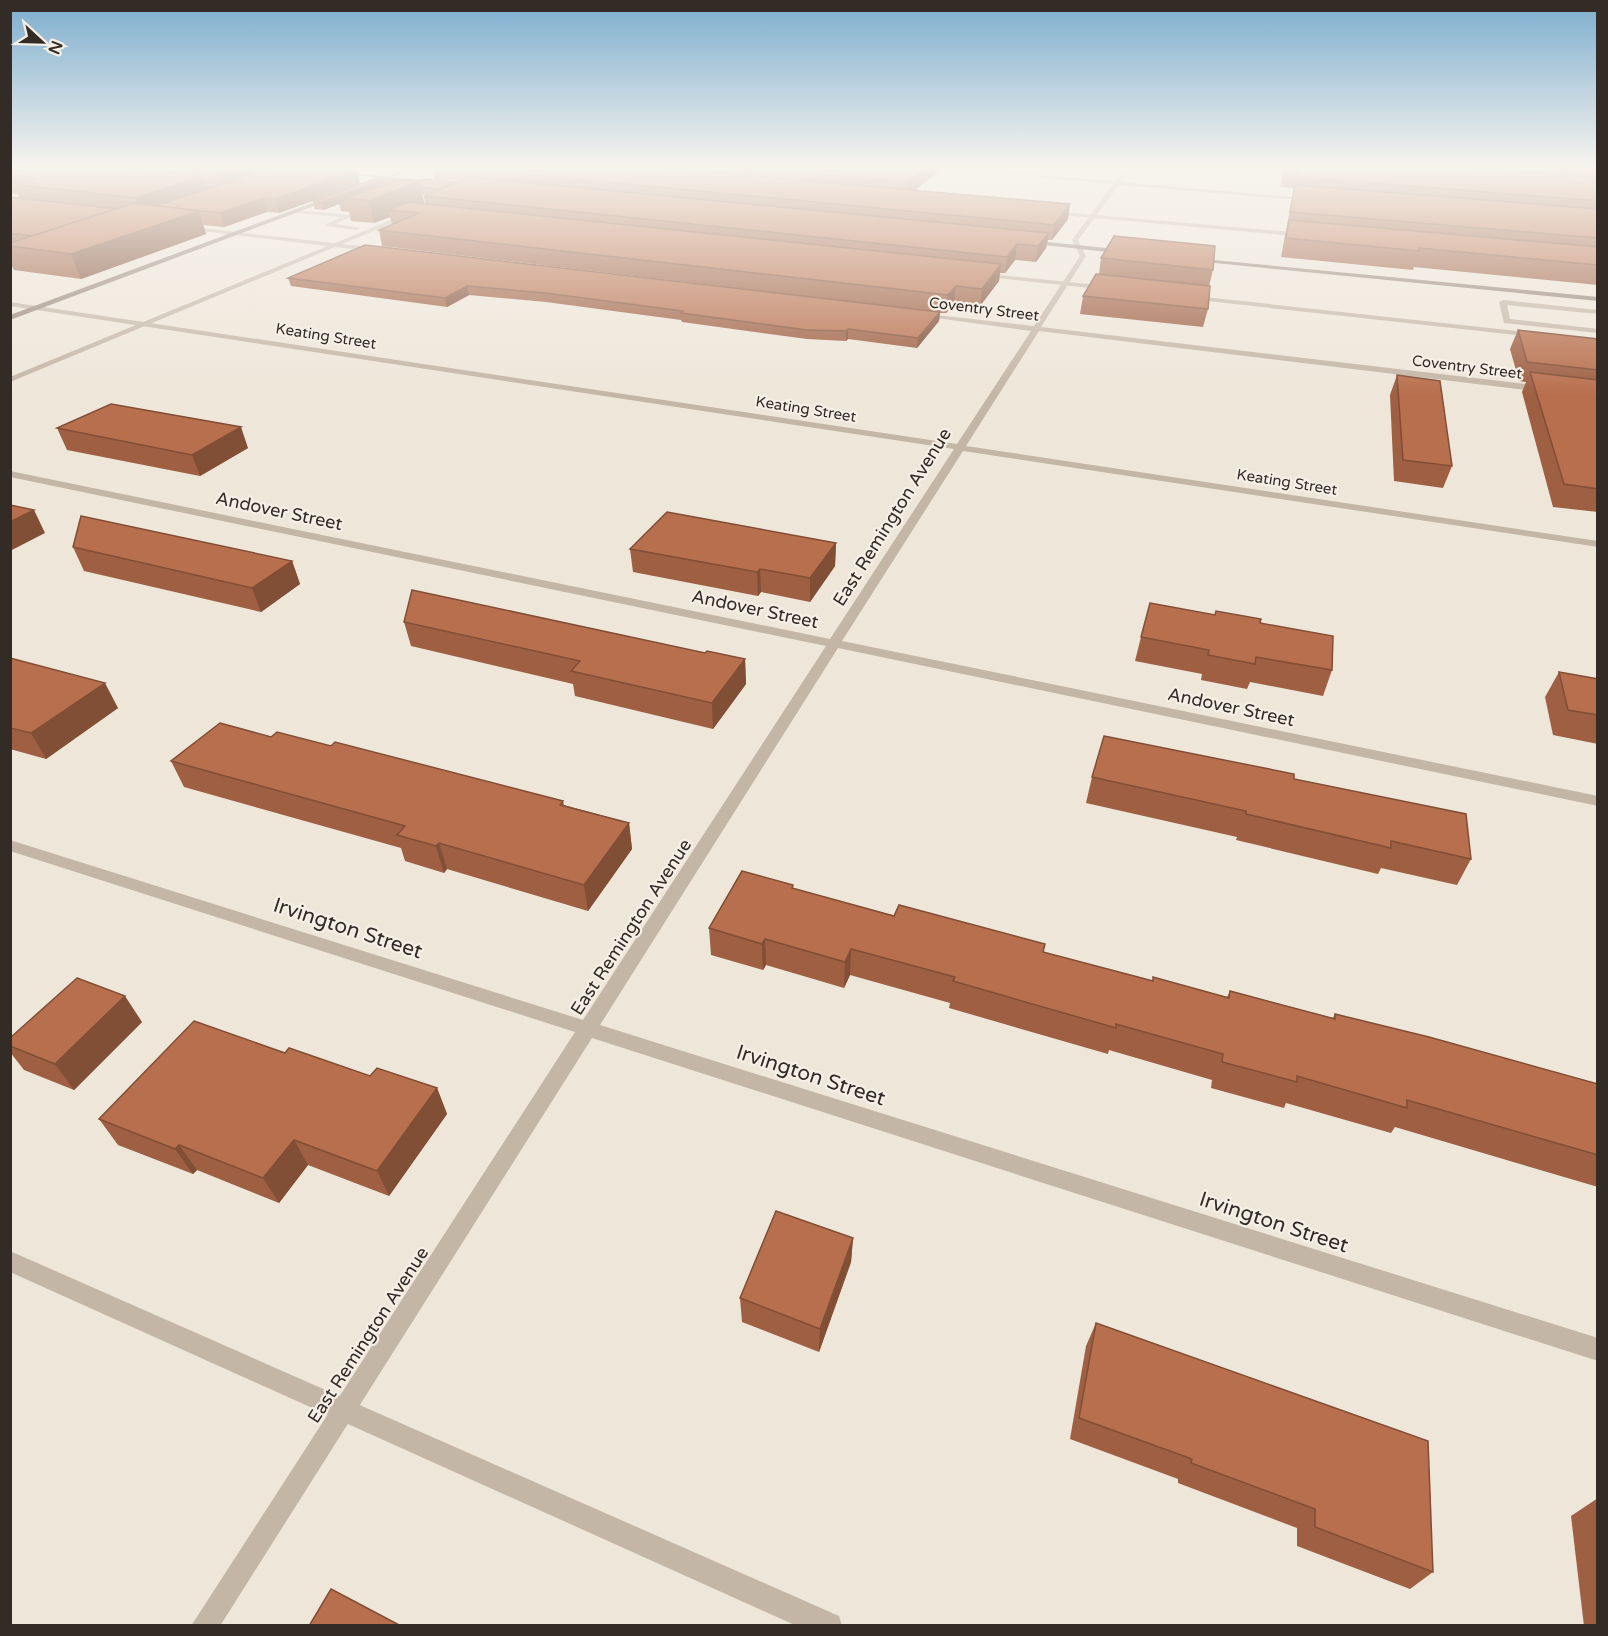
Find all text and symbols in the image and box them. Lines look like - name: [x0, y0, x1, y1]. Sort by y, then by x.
- north arrow: [12, 12, 72, 72]
- text: N: [43, 38, 67, 57]
- street label: Coventry Street: [928, 293, 1040, 325]
- street label: Keating Street: [274, 319, 378, 353]
- street label: Coventry Street: [1411, 351, 1523, 383]
- street label: Keating Street: [754, 392, 858, 426]
- street label: East Remington Avenue: [828, 424, 956, 610]
- street label: Keating Street: [1235, 465, 1339, 499]
- street label: Andover Street: [214, 487, 345, 535]
- street label: Andover Street: [690, 585, 821, 633]
- street label: Andover Street: [1166, 683, 1297, 731]
- street label: East Remington Avenue: [566, 835, 696, 1019]
- street label: Irvington Street: [270, 893, 425, 964]
- street label: Irvington Street: [733, 1040, 888, 1111]
- street label: Irvington Street: [1196, 1187, 1351, 1258]
- street label: East Remington Avenue: [303, 1243, 433, 1427]

